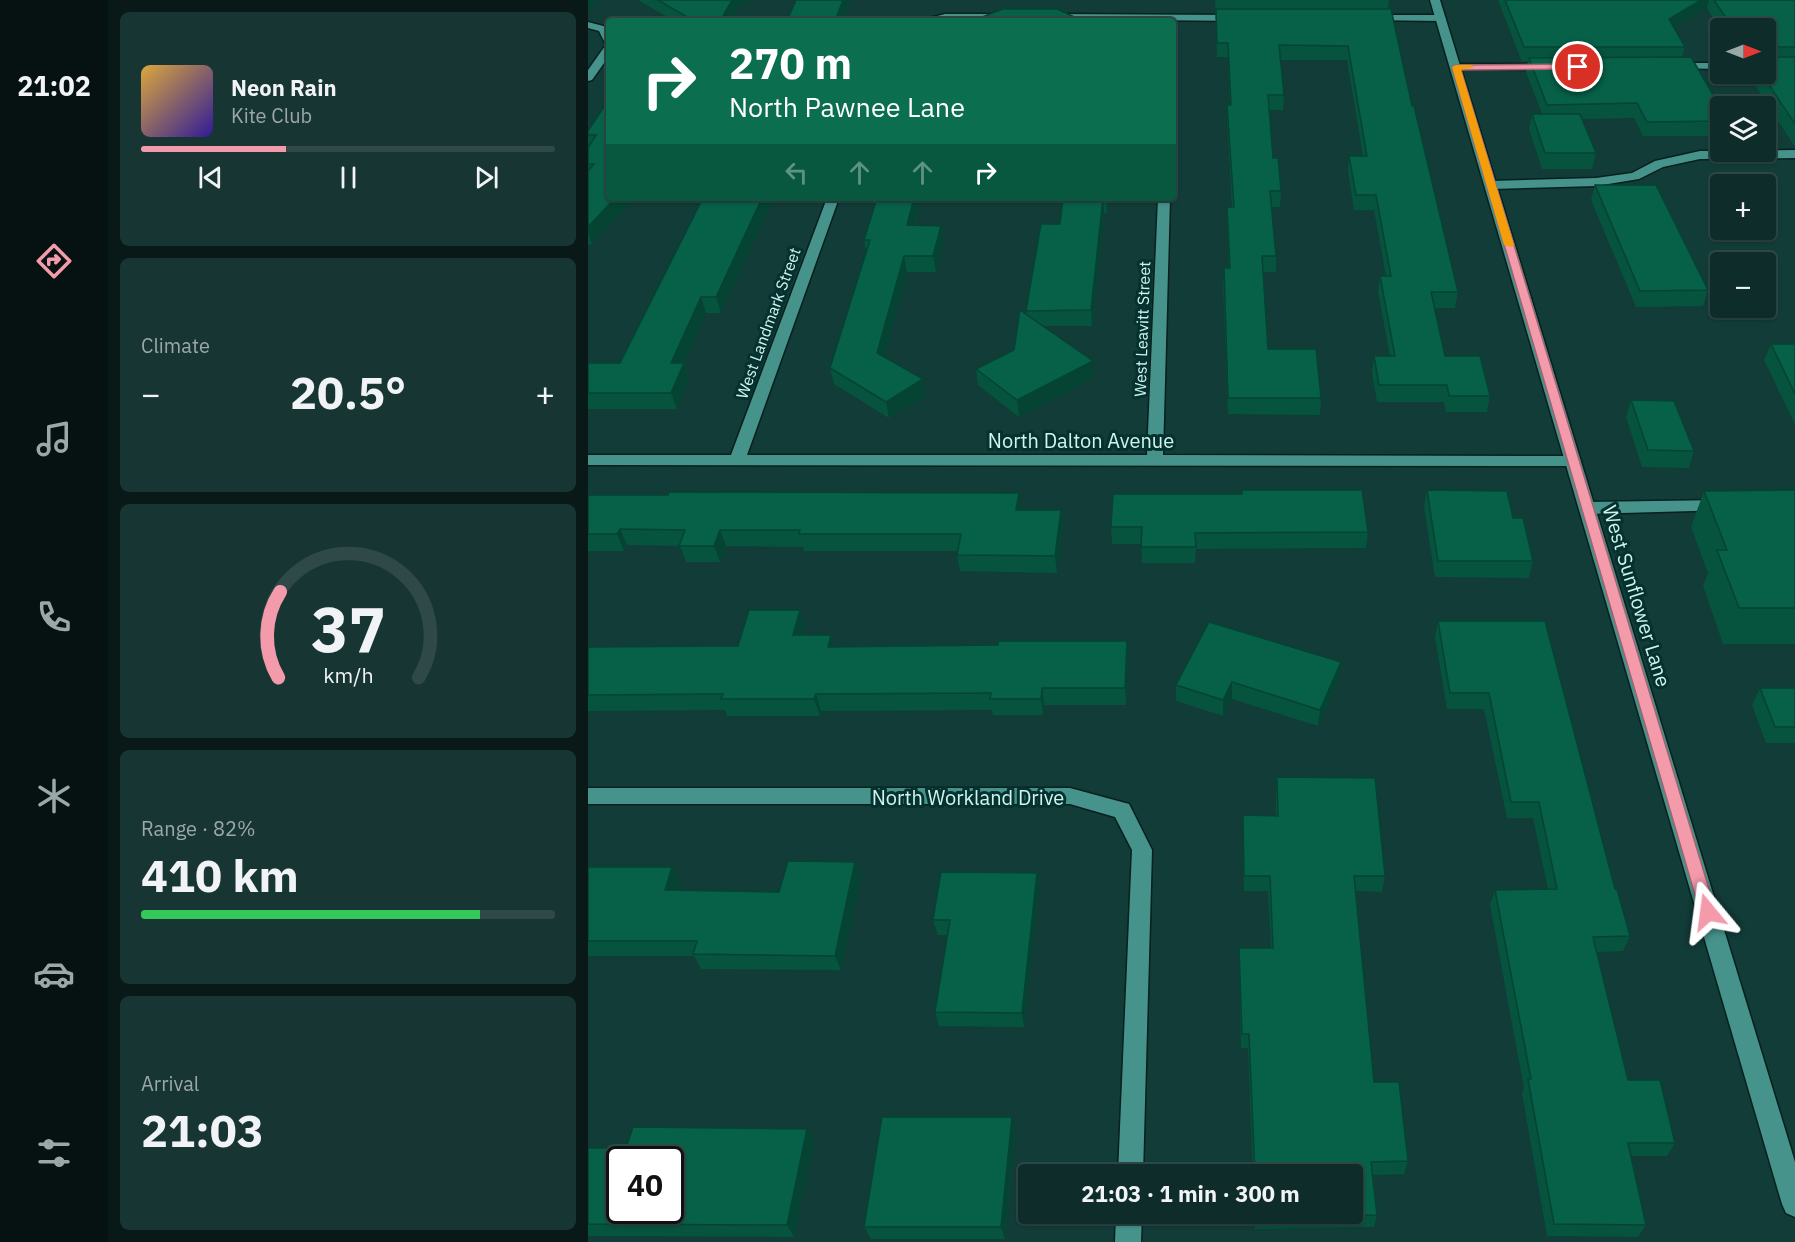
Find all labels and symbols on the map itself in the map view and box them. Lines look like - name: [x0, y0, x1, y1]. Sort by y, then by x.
- north arrow: [1710, 18, 1776, 84]
- pin: [1552, 41, 1603, 92]
- street label: West Landmark Street: [731, 245, 805, 401]
- street label: West Leavitt Street: [1130, 261, 1154, 397]
- street label: North Dalton Avenue: [988, 427, 1174, 454]
- street label: West Sunflower Lane: [1597, 502, 1677, 690]
- street label: North Workland Drive: [872, 784, 1064, 811]
- position arrow: [1676, 880, 1740, 944]
- speed limit sign: 40: [606, 1146, 684, 1224]

